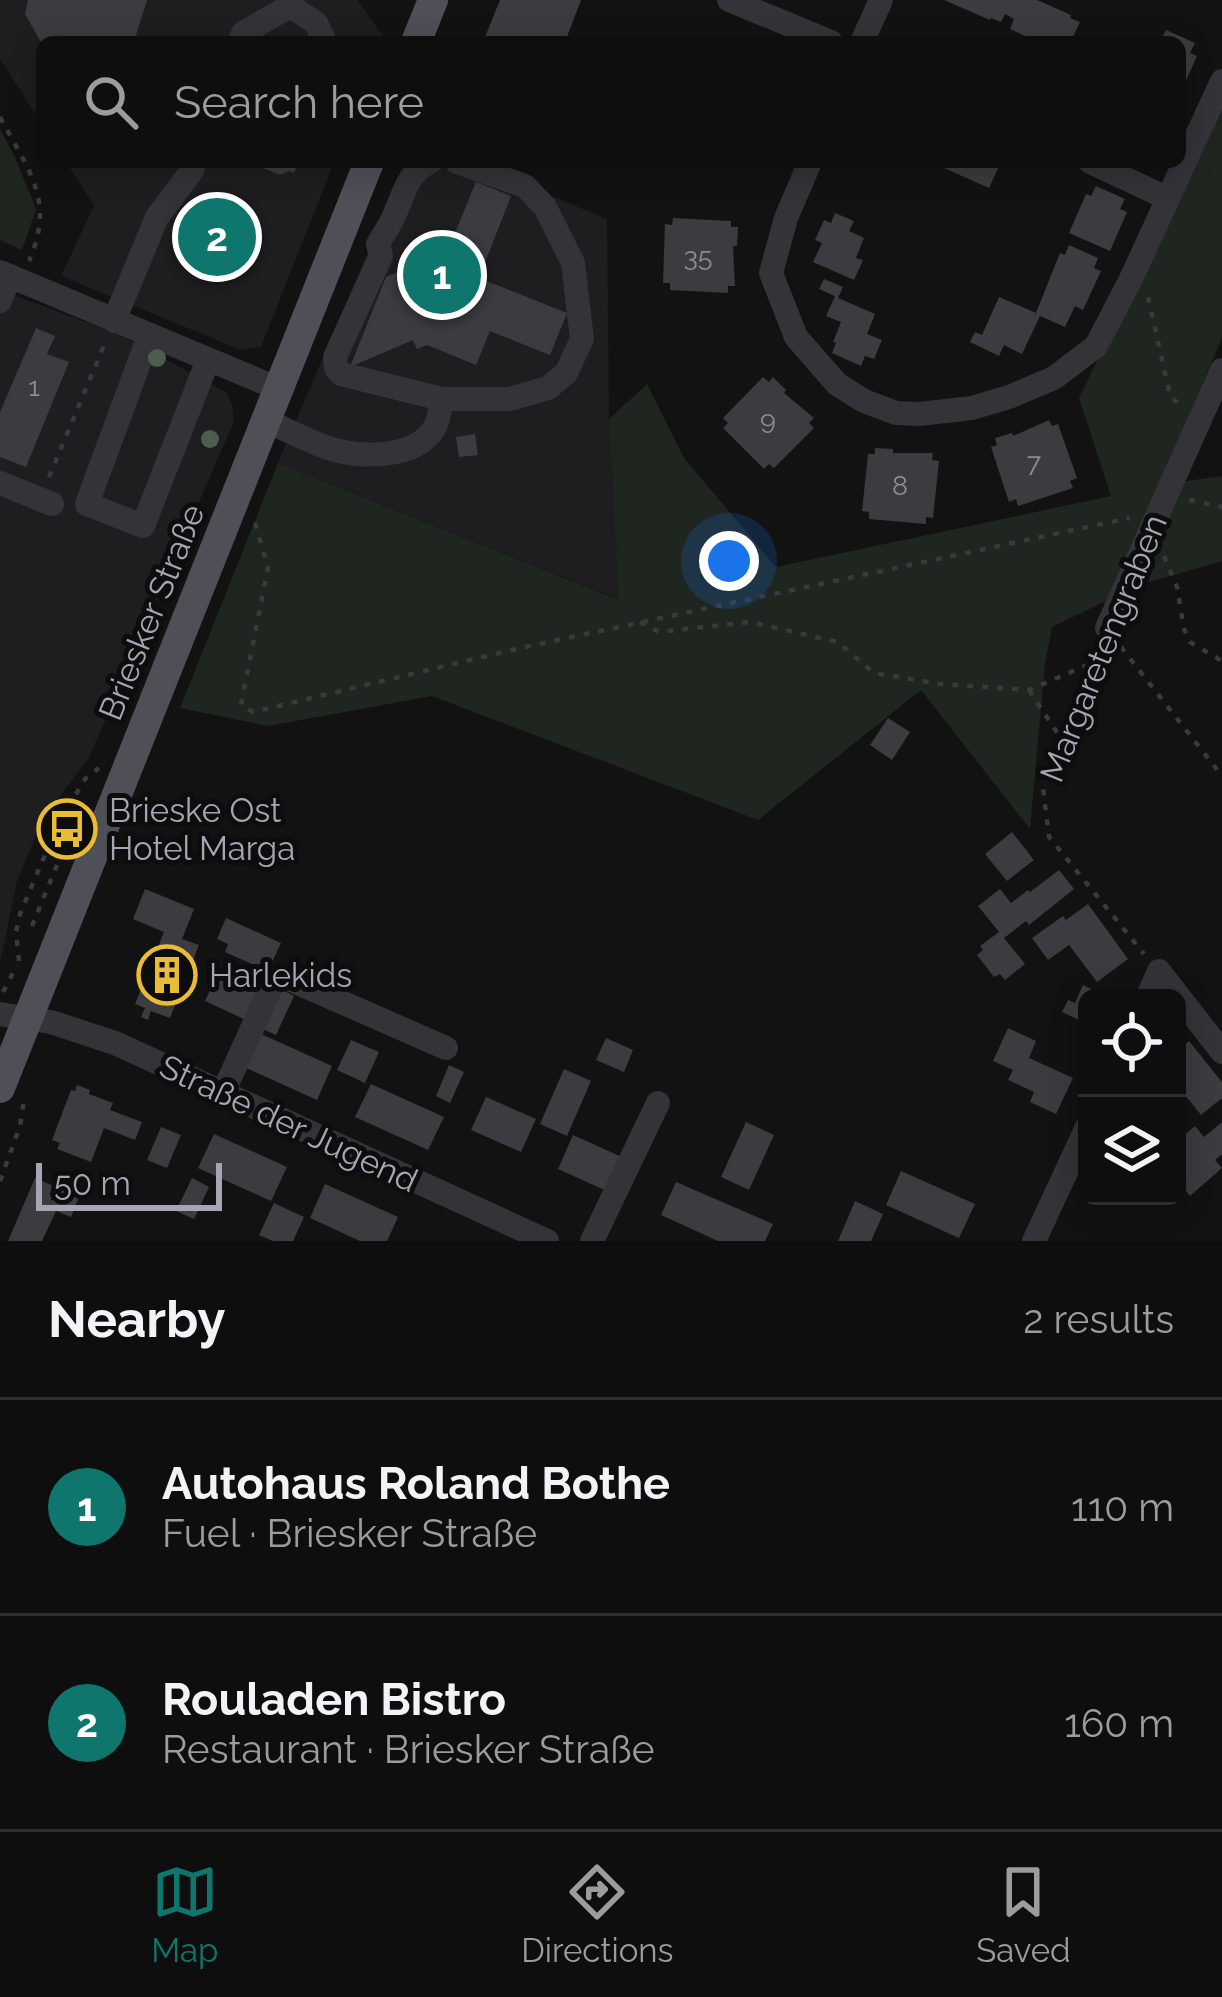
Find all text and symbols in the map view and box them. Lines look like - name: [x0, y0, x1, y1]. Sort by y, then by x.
- search box: [36, 36, 1186, 168]
- icon: search: [78, 69, 144, 135]
- text: Search here: [174, 76, 424, 129]
- pin: 2: [178, 192, 256, 282]
- pin: 1: [403, 230, 481, 320]
- house number: 35: [683, 241, 713, 272]
- house number: 1: [28, 371, 40, 402]
- house number: 9: [760, 404, 776, 435]
- house number: 7: [1027, 447, 1042, 478]
- house number: 8: [892, 470, 908, 501]
- street label: Briesker Straße: [90, 499, 212, 726]
- street label: Margaretengraben: [1032, 509, 1175, 788]
- your location: [699, 531, 759, 591]
- place label: Brieske Ost Hotel Marga: [109, 791, 295, 868]
- bus stop icon: Brieske Ost Hotel Marga: [36, 798, 98, 860]
- building icon: Harlekids: [136, 944, 198, 1006]
- place label: Harlekids: [209, 956, 352, 995]
- map controls: [1078, 989, 1186, 1205]
- button: locate: [1078, 989, 1186, 1097]
- street label: Straße der Jugend: [154, 1047, 424, 1200]
- button: layers: [1078, 1097, 1186, 1205]
- scale bar: [36, 1157, 222, 1210]
- text: 50 m: [54, 1164, 131, 1203]
- text: Nearby: [48, 1289, 225, 1349]
- text: 2 results: [1023, 1296, 1174, 1342]
- text: Autohaus Roland Bothe: [162, 1457, 670, 1510]
- text: 1: [77, 1484, 97, 1530]
- text: 110 m: [1071, 1484, 1174, 1530]
- text: Fuel · Briesker Straße: [162, 1510, 537, 1556]
- text: Rouladen Bistro: [162, 1673, 506, 1726]
- text: 2: [76, 1700, 98, 1746]
- text: 160 m: [1064, 1700, 1174, 1746]
- text: Restaurant · Briesker Straße: [162, 1726, 655, 1772]
- tab: Map: [151, 1859, 218, 1970]
- tab: Directions: [521, 1859, 674, 1970]
- tab: Saved: [976, 1859, 1071, 1970]

